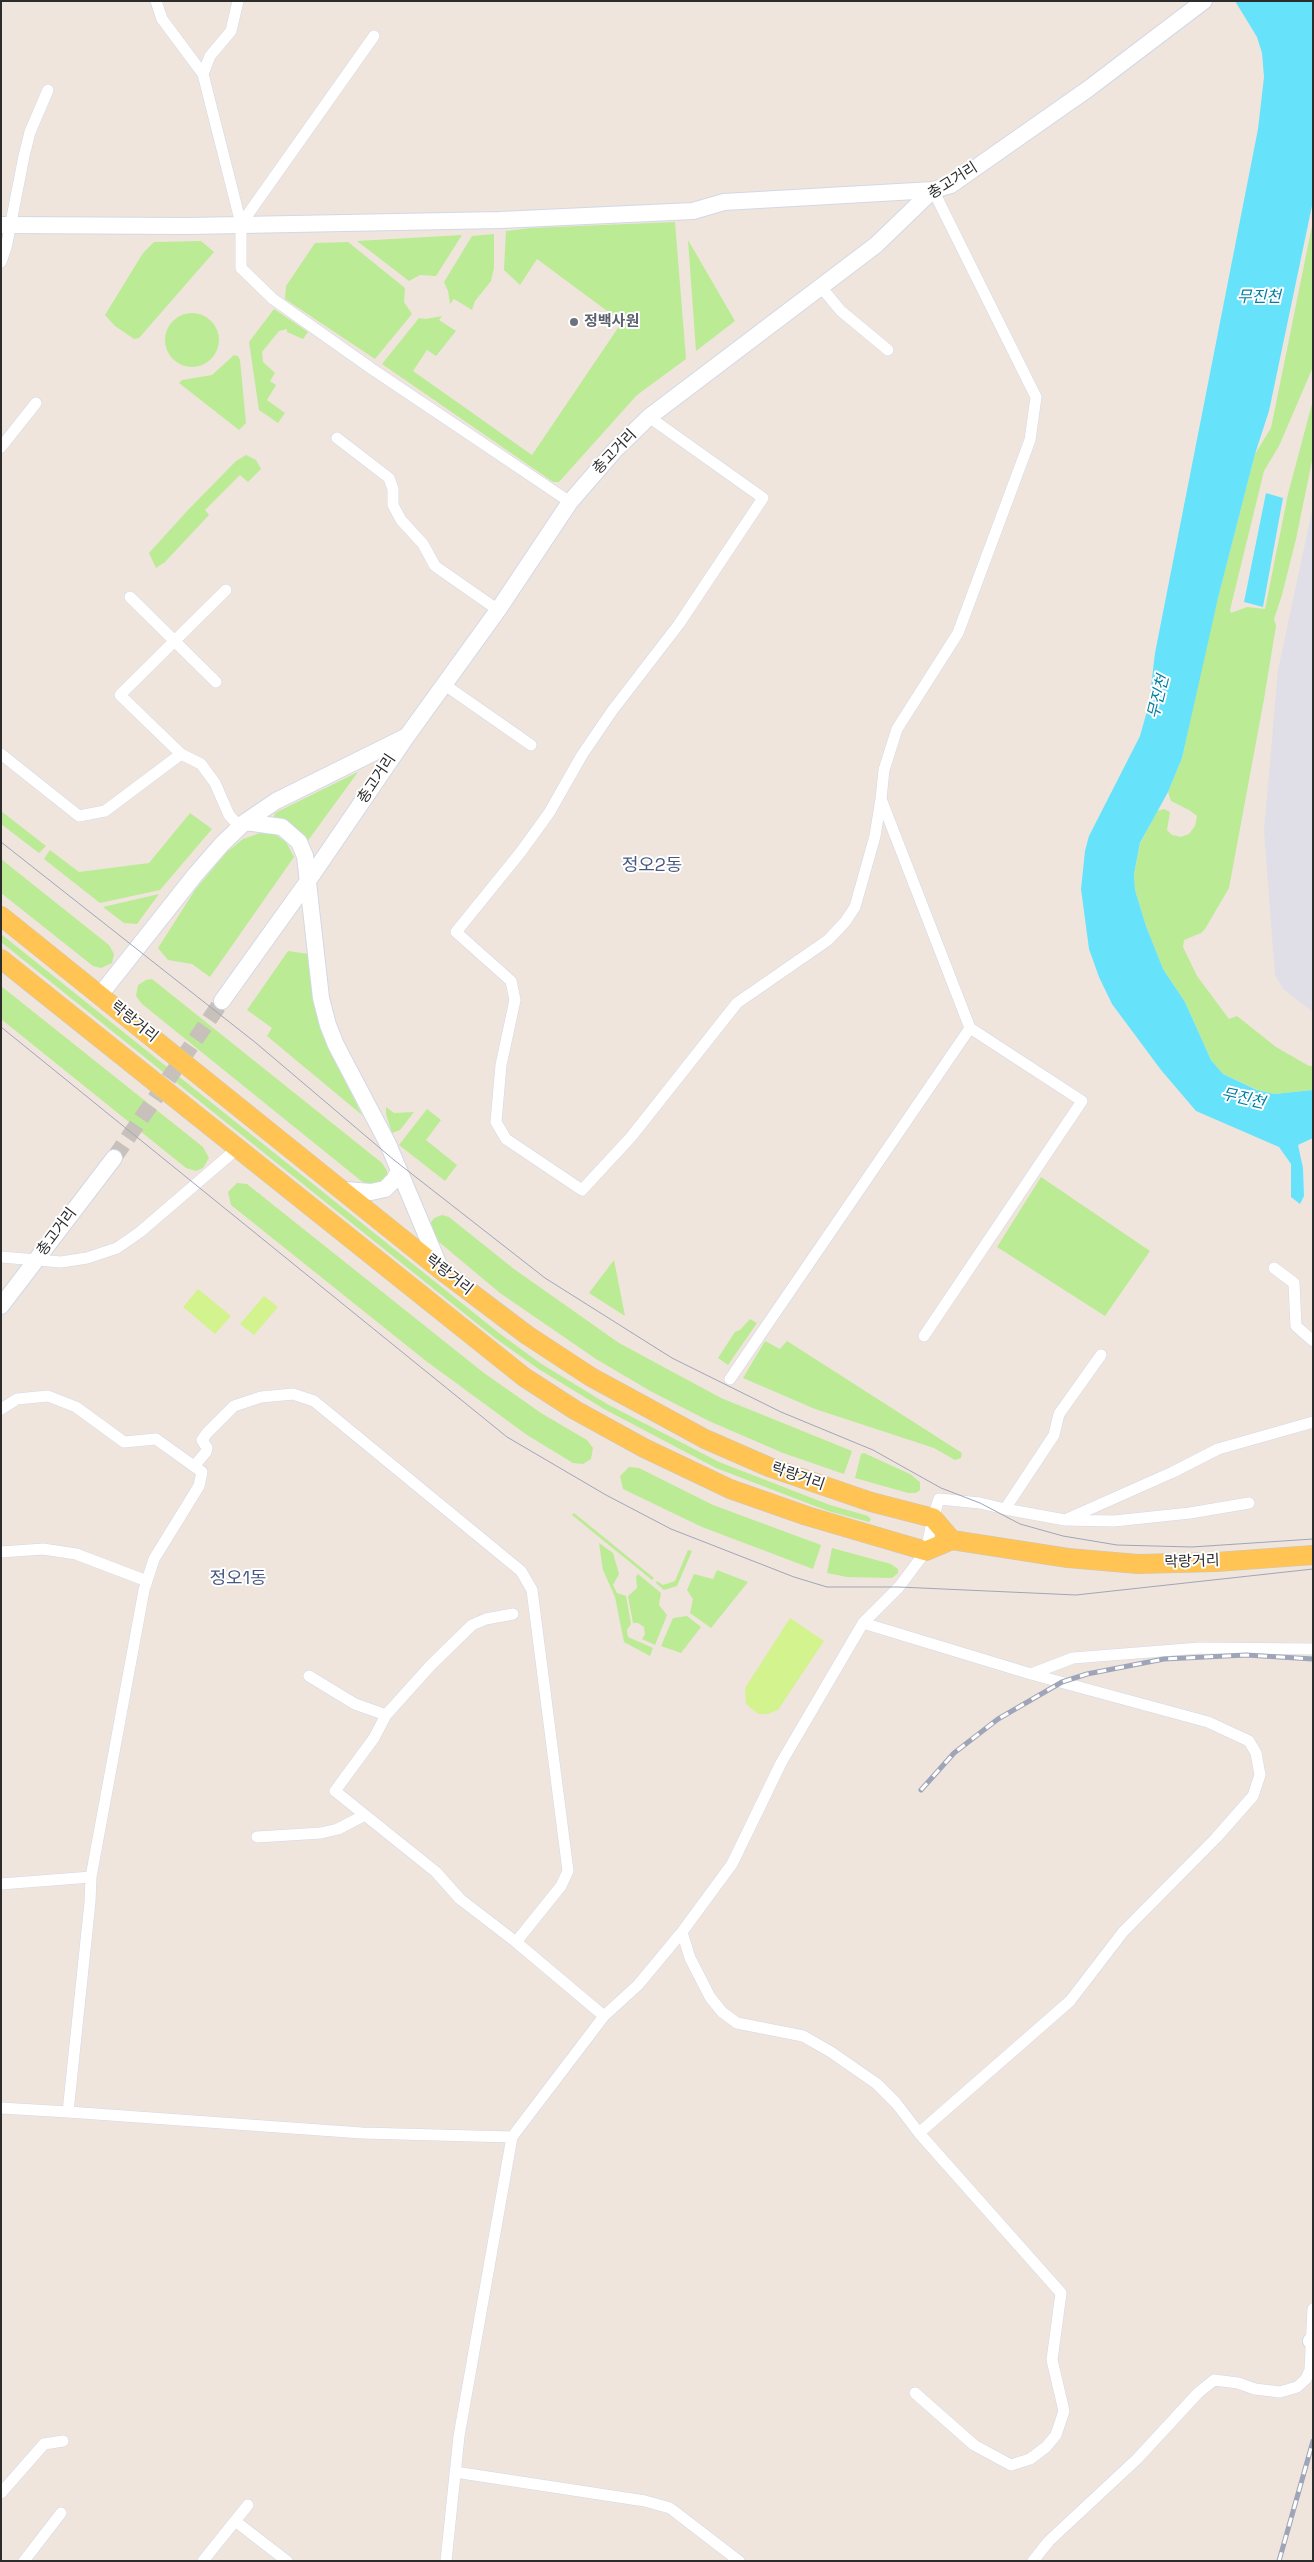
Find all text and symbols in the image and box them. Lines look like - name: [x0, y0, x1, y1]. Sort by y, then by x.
- street label: 총고거리: [925, 159, 981, 203]
- water label: 무진천: [1237, 288, 1281, 308]
- place label: 정백사원: [584, 313, 639, 331]
- marker: 정백사원: [568, 316, 580, 328]
- street label: 총고거리: [589, 426, 641, 478]
- water label: 무진천: [1144, 673, 1174, 721]
- street label: 총고거리: [354, 751, 400, 807]
- district label: 정오2동: [622, 855, 682, 877]
- street label: 락랑거리: [107, 998, 161, 1046]
- water label: 무진천: [1219, 1085, 1267, 1113]
- street label: 총고거리: [33, 1205, 81, 1259]
- street label: 락랑거리: [422, 1251, 476, 1299]
- street label: 락랑거리: [769, 1460, 827, 1494]
- street label: 락랑거리: [1164, 1552, 1220, 1572]
- district label: 정오1동: [209, 1568, 267, 1590]

